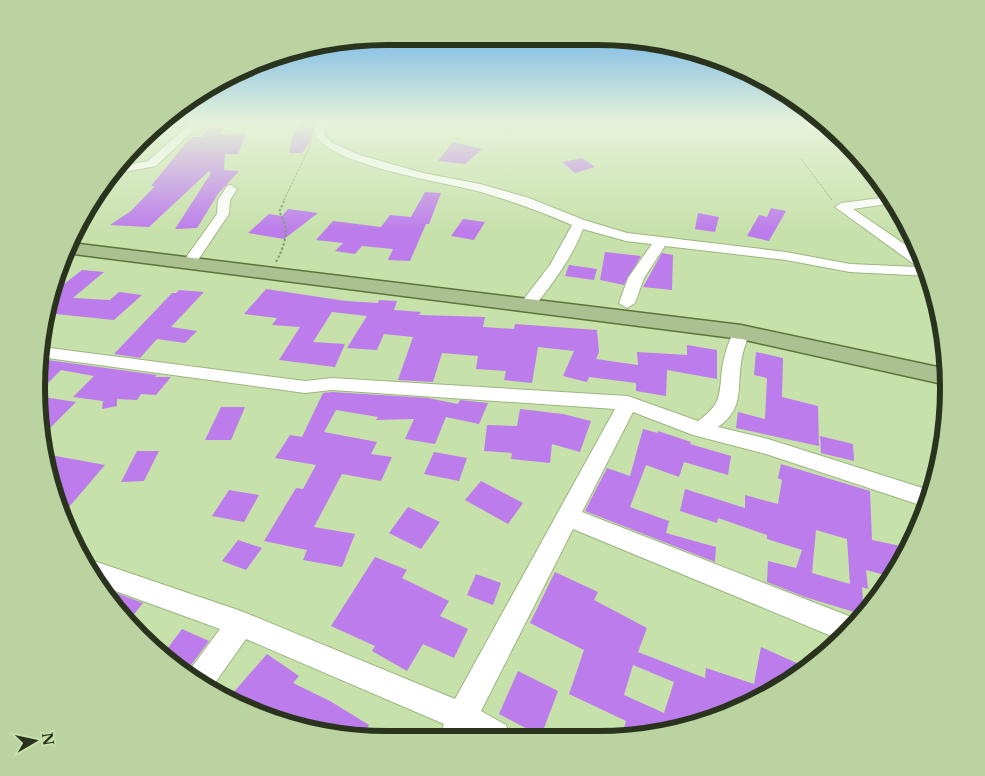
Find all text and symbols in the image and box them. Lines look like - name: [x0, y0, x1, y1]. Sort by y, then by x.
- north arrow: [10, 716, 60, 766]
- text: N: [38, 731, 58, 747]

